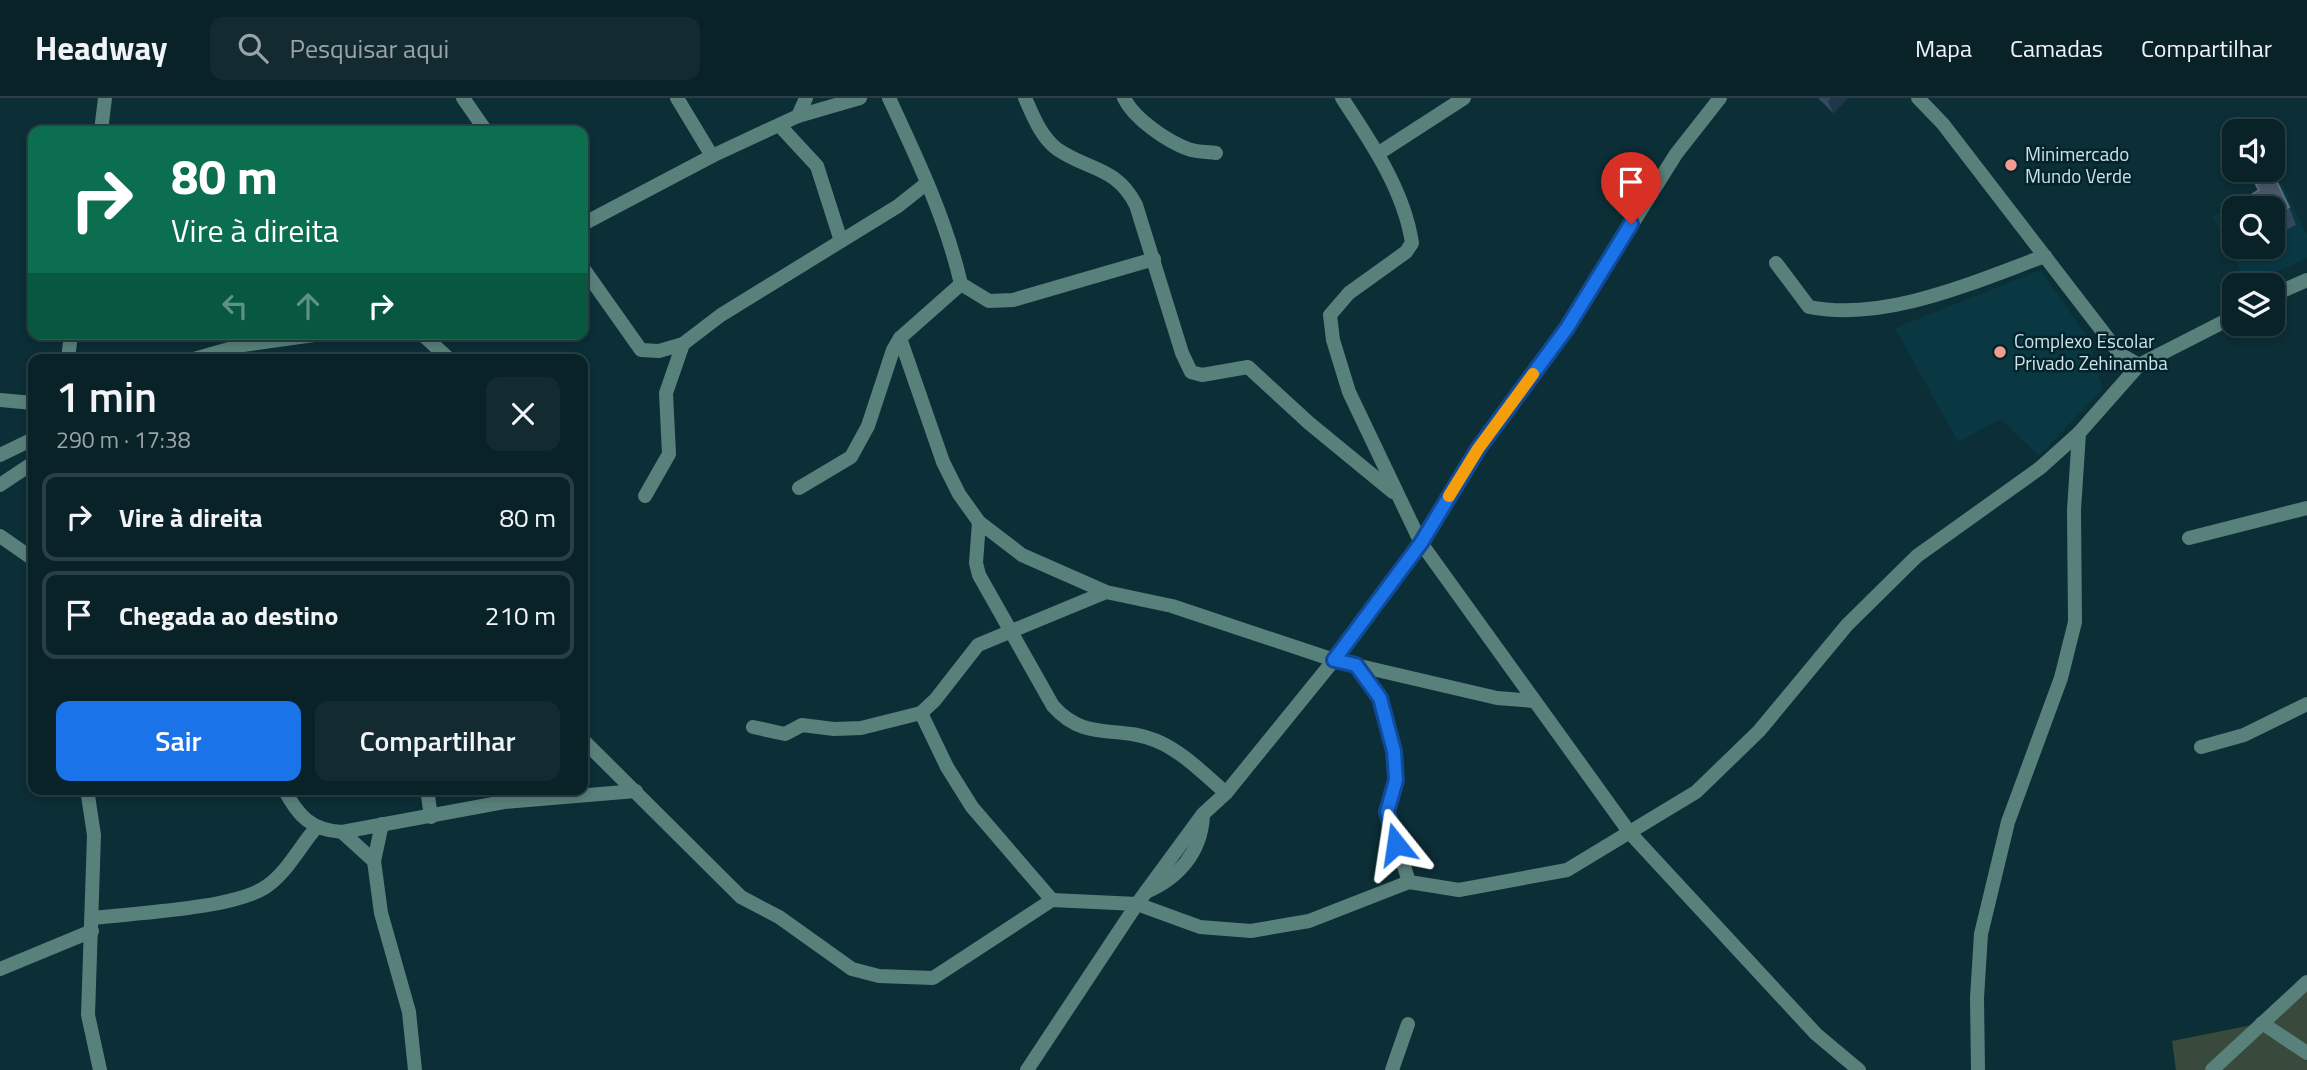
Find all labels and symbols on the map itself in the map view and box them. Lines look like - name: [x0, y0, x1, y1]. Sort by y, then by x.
- place label: Minimercado Mundo Verde: [2025, 139, 2132, 190]
- pin: [1601, 152, 1661, 224]
- marker: Minimercado Mundo Verde: [2003, 157, 2019, 173]
- place label: Complexo Escolar Privado Zehinamba: [2014, 326, 2168, 377]
- marker: Complexo Escolar Privado Zehinamba: [1992, 344, 2008, 360]
- position arrow: [1359, 807, 1433, 881]

